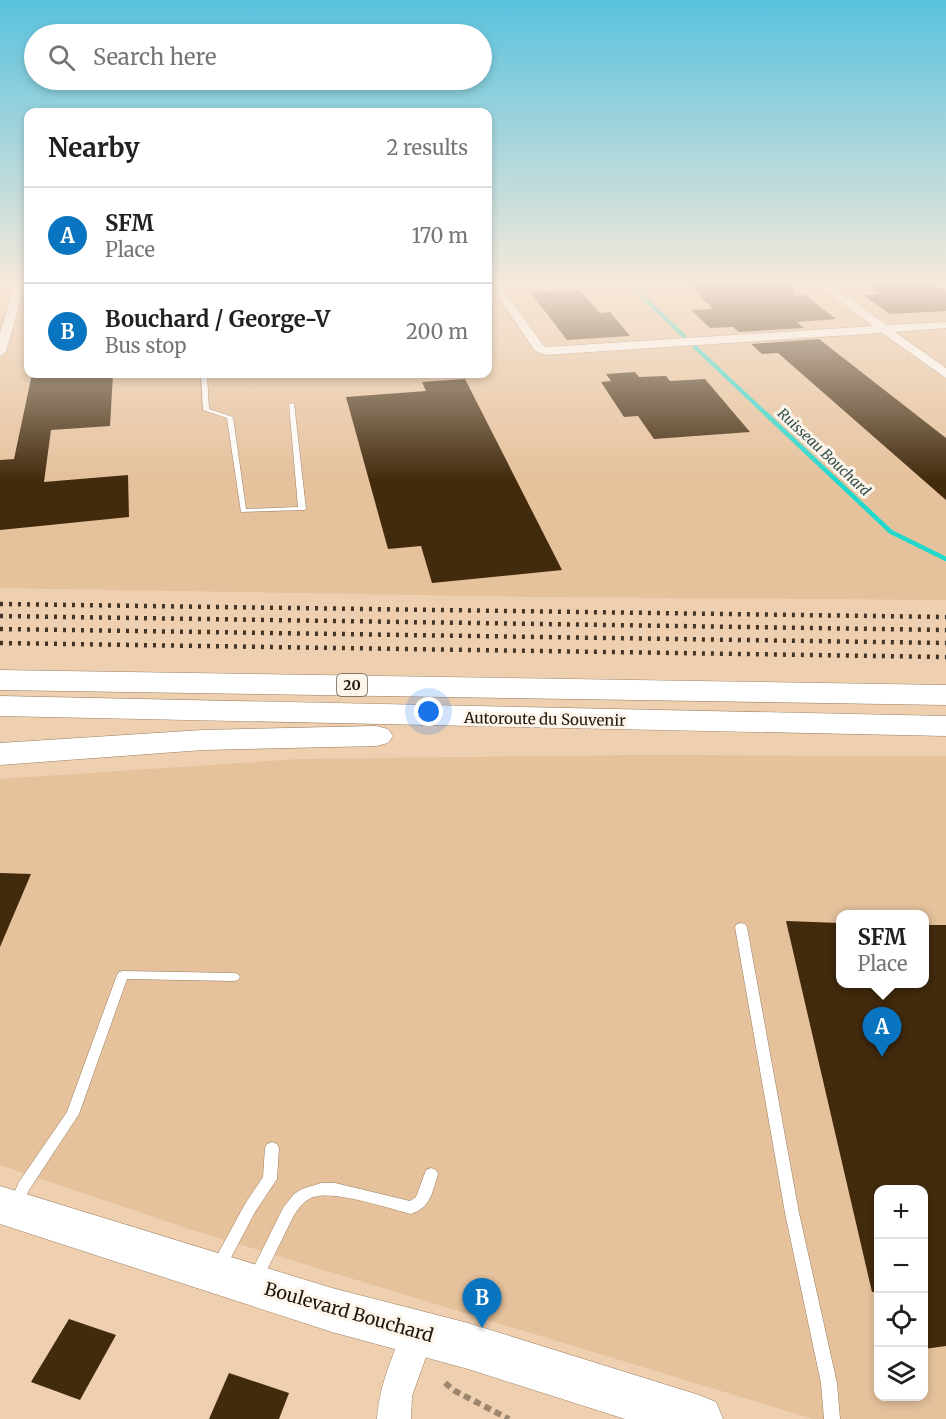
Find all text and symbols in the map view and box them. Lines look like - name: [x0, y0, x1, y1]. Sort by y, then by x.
- search box: [24, 24, 492, 90]
- icon: search: [45, 41, 78, 74]
- text: Search here: [93, 43, 216, 71]
- text: Nearby: [48, 131, 140, 164]
- text: 2 results: [386, 135, 468, 160]
- text: SFM: [105, 209, 154, 237]
- text: A: [60, 223, 75, 248]
- text: 170 m: [412, 223, 468, 248]
- text: Place: [105, 237, 155, 262]
- text: Bouchard / George-V: [105, 305, 330, 333]
- text: B: [61, 319, 74, 344]
- text: 200 m: [406, 319, 468, 344]
- text: Bus stop: [105, 333, 187, 358]
- water label: Ruisseau Bouchard: [774, 404, 874, 500]
- road number: 20: [337, 674, 367, 696]
- your location: [414, 697, 443, 726]
- street label: Autoroute du Souvenir: [463, 708, 626, 730]
- popup: [836, 910, 929, 988]
- text: SFM: [858, 923, 906, 951]
- text: Place: [858, 951, 907, 976]
- pin: A: [862, 1008, 902, 1057]
- map controls: [874, 1185, 928, 1401]
- button: +: [874, 1185, 928, 1239]
- button: −: [874, 1239, 928, 1293]
- street label: Boulevard Bouchard: [262, 1277, 436, 1347]
- pin: B: [462, 1278, 502, 1328]
- button: locate: [874, 1293, 928, 1347]
- button: layers: [874, 1347, 928, 1401]

